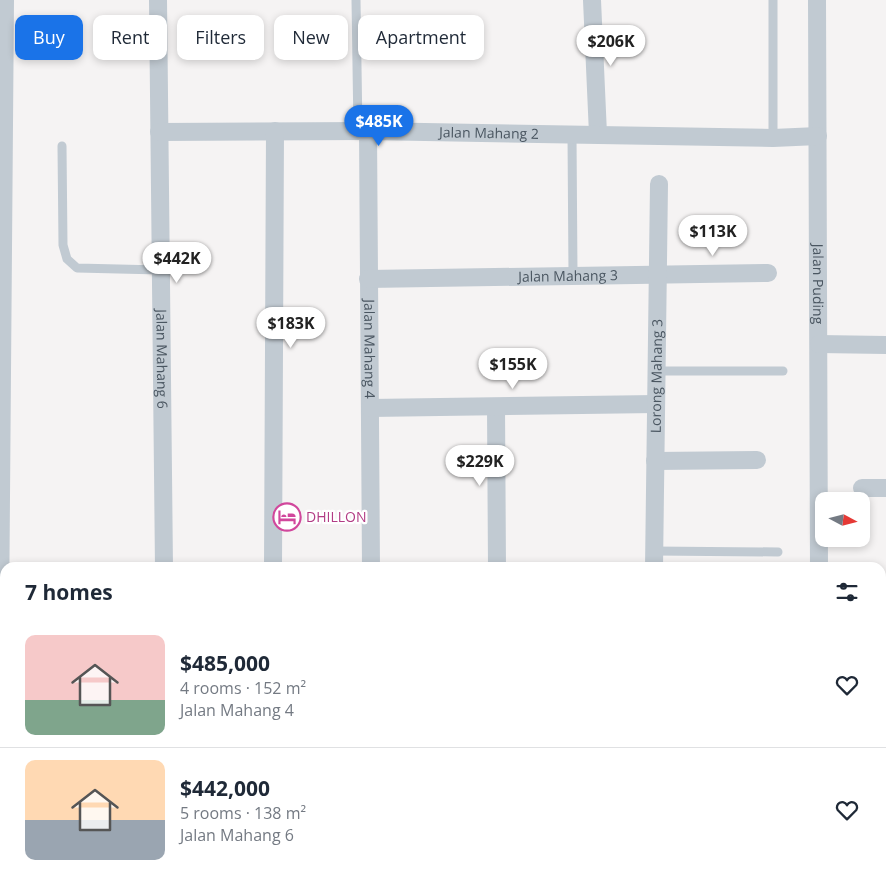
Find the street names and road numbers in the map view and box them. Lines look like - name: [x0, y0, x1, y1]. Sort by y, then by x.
- street label: Jalan Mahang 2: [437, 122, 539, 143]
- street label: Jalan Puding: [809, 242, 828, 325]
- street label: Jalan Mahang 3: [516, 265, 618, 286]
- street label: Jalan Mahang 4: [360, 297, 380, 399]
- street label: Jalan Mahang 6: [152, 307, 172, 409]
- street label: Lorong Mahang 3: [646, 319, 666, 433]

